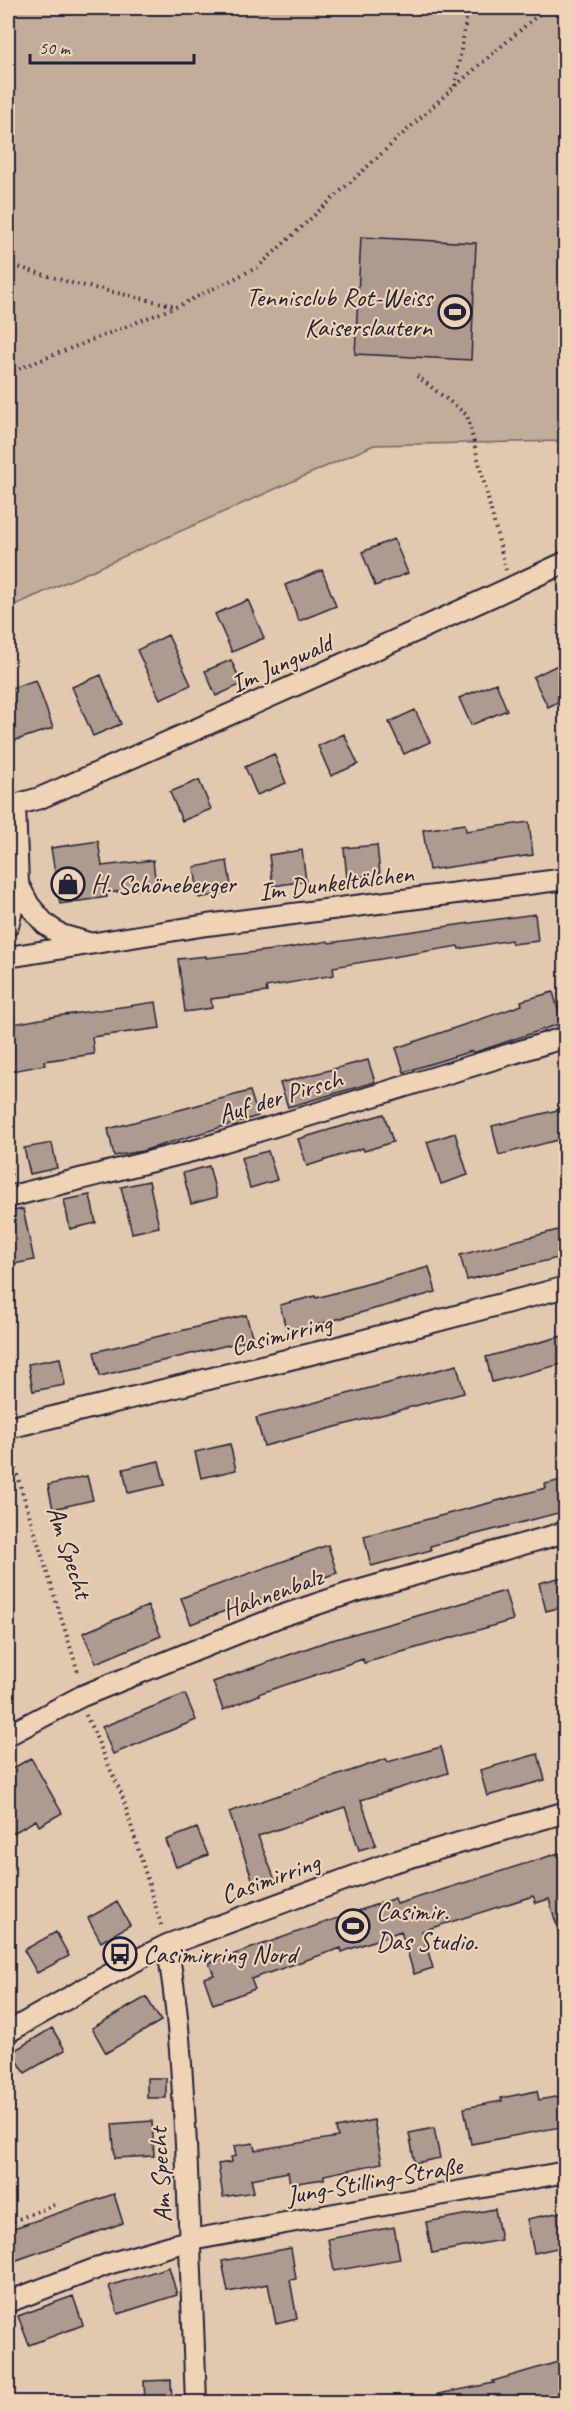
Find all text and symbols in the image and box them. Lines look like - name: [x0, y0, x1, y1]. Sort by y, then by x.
- scale bar: [30, 27, 194, 65]
- text: 50 m: [39, 37, 72, 59]
- place label: Tennisclub Rot-Weiss Kaiserslautern: [246, 281, 434, 344]
- sports icon: Tennisclub Rot-Weiss Kaiserslautern: [437, 294, 473, 330]
- street label: Im Jungwald: [225, 625, 341, 700]
- street label: Im Dunkeltälchen: [257, 856, 416, 908]
- shop icon: H. Schöneberger: [50, 866, 86, 902]
- place label: H. Schöneberger: [91, 868, 237, 901]
- street label: Auf der Pirsch: [214, 1061, 348, 1131]
- street label: Casimirring: [227, 1306, 337, 1363]
- street label: Am Specht: [39, 1502, 101, 1605]
- street label: Hahnenbalz: [217, 1559, 329, 1627]
- street label: Casimirring: [216, 1845, 326, 1912]
- place label: Casimir. Das Studio.: [376, 1895, 479, 1958]
- sports icon: Casimir. Das Studio.: [335, 1908, 371, 1944]
- bus stop icon: Casimirring Nord: [102, 1936, 138, 1972]
- place label: Casimirring Nord: [143, 1938, 300, 1971]
- street label: Am Specht: [141, 2124, 179, 2223]
- street label: Jung-Stilling-Straße: [282, 2148, 467, 2213]

